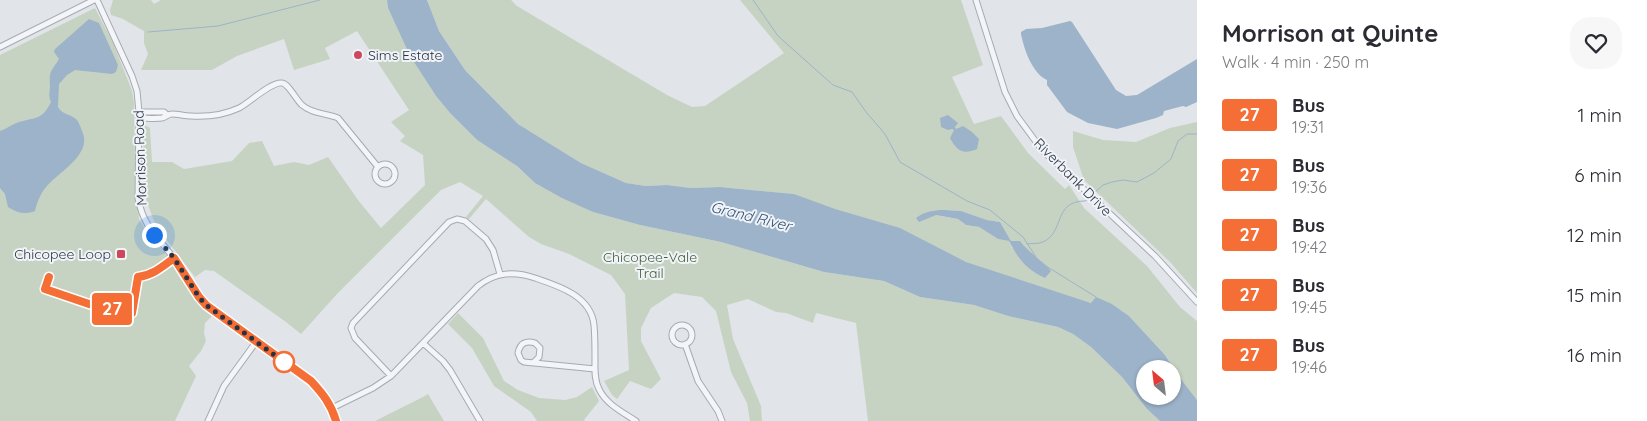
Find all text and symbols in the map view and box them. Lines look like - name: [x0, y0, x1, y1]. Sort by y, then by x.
- button: heart: [1570, 17, 1622, 69]
- text: Morrison at Quinte: [1222, 18, 1438, 48]
- place label: Sims Estate: [368, 46, 442, 64]
- marker: Sims Estate: [352, 49, 364, 61]
- text: Walk · 4 min · 250 m: [1222, 52, 1369, 72]
- text: Bus: [1292, 93, 1325, 117]
- text: 27: [1239, 103, 1260, 126]
- text: 1 min: [1577, 103, 1622, 127]
- street label: Morrison Road: [129, 110, 151, 206]
- text: 19:31: [1292, 117, 1324, 137]
- street label: Riverbank Drive: [1030, 134, 1116, 220]
- text: Bus: [1292, 153, 1325, 177]
- text: 27: [1239, 163, 1260, 186]
- text: 6 min: [1574, 163, 1622, 187]
- text: 19:36: [1292, 177, 1327, 197]
- water label: Grand River: [709, 197, 795, 236]
- text: Bus: [1292, 213, 1325, 237]
- your location: [142, 223, 167, 248]
- text: 27: [1239, 223, 1260, 246]
- text: 12 min: [1567, 223, 1622, 247]
- text: 19:42: [1292, 237, 1327, 257]
- place label: Chicopee Loop: [14, 245, 111, 263]
- marker: Chicopee Loop: [115, 248, 127, 260]
- park label: Chicopee-Vale Trail: [603, 248, 697, 282]
- text: Bus: [1292, 273, 1325, 297]
- text: 27: [1239, 283, 1260, 306]
- text: 15 min: [1567, 283, 1622, 307]
- line badge: 27: [90, 293, 134, 325]
- text: 27: [102, 297, 122, 320]
- text: 19:45: [1292, 297, 1327, 317]
- text: Bus: [1292, 333, 1325, 357]
- text: 27: [1239, 343, 1260, 366]
- text: 16 min: [1567, 343, 1622, 367]
- unlabelled marker: [273, 351, 295, 373]
- text: 19:46: [1292, 357, 1327, 377]
- north arrow: [1136, 360, 1181, 405]
- map controls: [1136, 360, 1181, 405]

